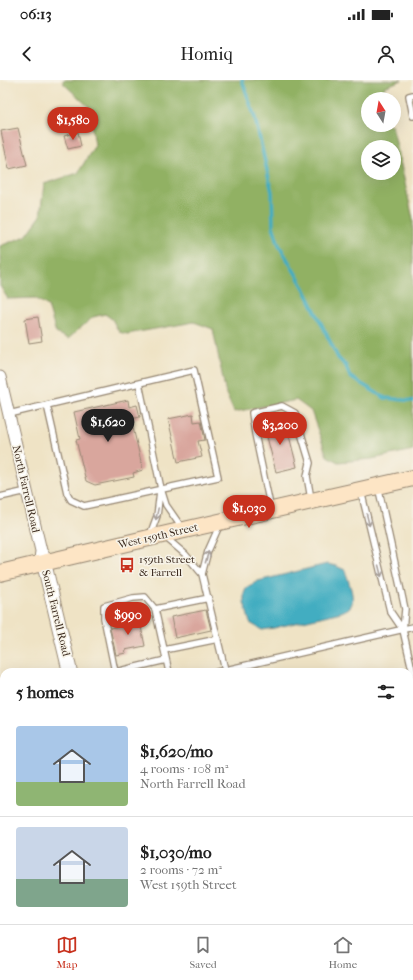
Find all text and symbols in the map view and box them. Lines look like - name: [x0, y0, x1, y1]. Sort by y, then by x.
- text: 06:13: [20, 5, 52, 23]
- icon: back: [16, 43, 38, 65]
- icon: person: [375, 43, 397, 65]
- text: Homiq: [180, 44, 233, 65]
- north arrow: [361, 92, 401, 132]
- map controls: [361, 92, 401, 180]
- pin: $1,580: [40, 107, 106, 141]
- text: $1,580: [56, 112, 90, 127]
- button: layers: [361, 140, 401, 180]
- pin: $1,620: [75, 409, 141, 443]
- pin: $3,200: [247, 412, 313, 446]
- text: $1,620: [90, 414, 126, 429]
- text: $3,200: [262, 417, 298, 432]
- street label: North Farrell Road: [10, 444, 43, 535]
- pin: $1,030: [216, 495, 282, 529]
- text: $1,030: [232, 500, 266, 515]
- one-way arrow: [152, 507, 160, 520]
- one-way arrow: [364, 513, 372, 526]
- street label: West 159th Street: [116, 520, 199, 552]
- one-way arrow: [204, 551, 211, 564]
- place label: 159th Street & Farrell: [139, 553, 195, 579]
- bus stop icon: 159th Street & Farrell: [118, 556, 136, 574]
- one-way arrow: [377, 565, 385, 578]
- street label: South Farrell Road: [39, 569, 73, 658]
- pin: $990: [104, 602, 152, 636]
- text: $990: [114, 607, 142, 622]
- icon: filters: [375, 681, 397, 703]
- text: 5 homes: [16, 682, 74, 702]
- text: $1,620/mo: [140, 741, 213, 761]
- icon: home: [48, 742, 96, 790]
- text: 4 rooms · 108 m²: [140, 761, 228, 776]
- text: North Farrell Road: [140, 776, 246, 791]
- text: $1,030/mo: [140, 842, 212, 862]
- icon: home: [48, 843, 96, 891]
- text: 2 rooms · 72 m²: [140, 862, 222, 877]
- text: West 159th Street: [140, 877, 237, 892]
- tab: Map: [56, 934, 78, 971]
- tab: Saved: [190, 934, 217, 971]
- tab: Home: [329, 934, 357, 971]

